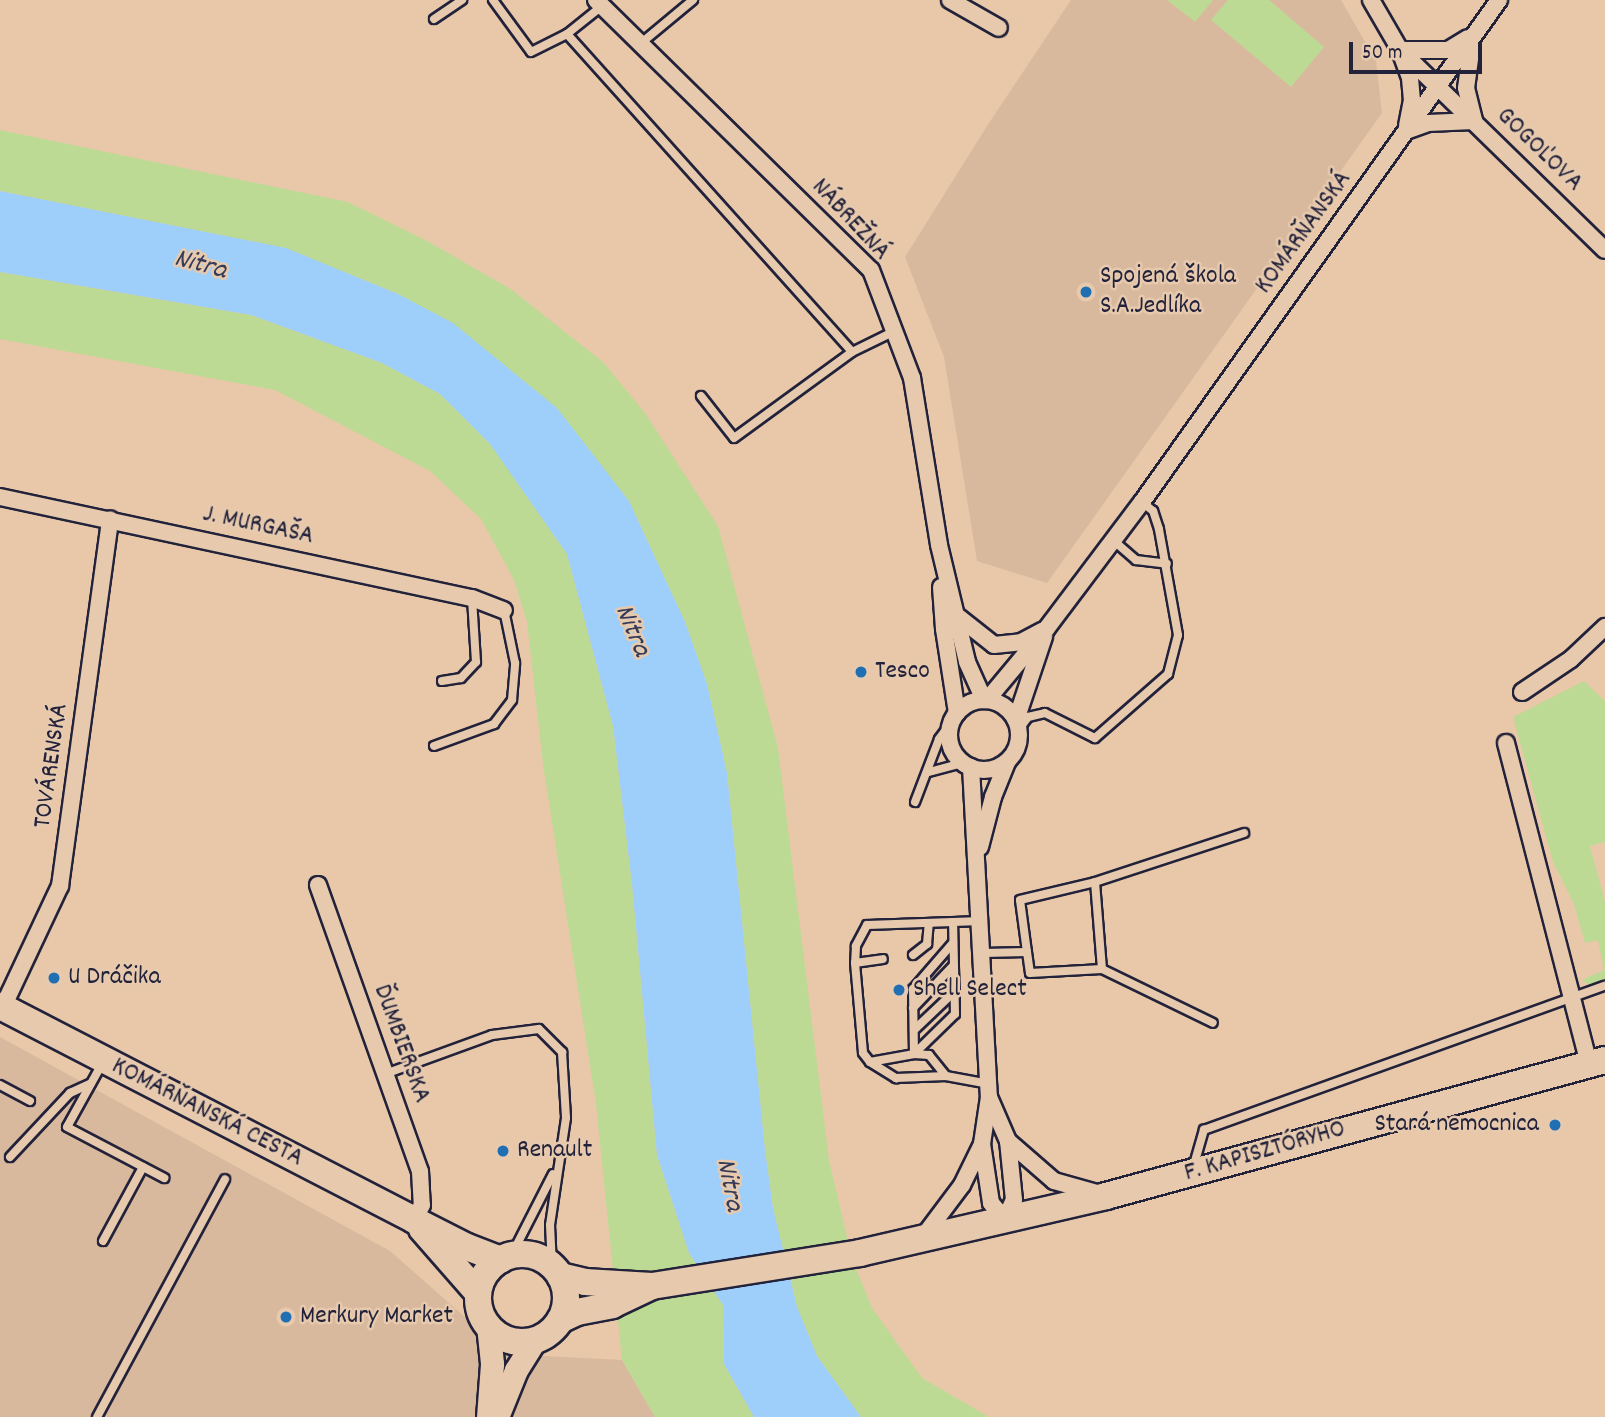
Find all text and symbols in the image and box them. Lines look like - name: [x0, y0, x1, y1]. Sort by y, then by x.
- scale bar: [1353, 28, 1486, 72]
- text: 50 m: [1362, 39, 1402, 69]
- street label: GOGOĽOVA: [1489, 101, 1589, 199]
- street label: KOMÁRŇANSKÁ: [1249, 165, 1359, 301]
- street label: NÁBREŽNÁ: [804, 172, 896, 268]
- water label: Nitra: [170, 243, 230, 289]
- place label: Spojená škola S.A.Jedlíka: [1100, 261, 1236, 322]
- marker: Spojená škola S.A.Jedlíka: [1078, 284, 1094, 300]
- street label: J. MURGAŠA: [200, 499, 316, 553]
- water label: Nitra: [605, 600, 657, 662]
- place label: Tesco: [875, 656, 930, 688]
- marker: Tesco: [853, 664, 869, 680]
- street label: TOVÁRENSKÁ: [28, 702, 76, 830]
- place label: U Dráčika: [68, 962, 161, 994]
- marker: U Dráčika: [46, 970, 62, 986]
- place label: Shell Select: [913, 974, 1027, 1006]
- street label: ĎUMBIERSKA: [365, 981, 437, 1107]
- marker: Shell Select: [891, 982, 907, 998]
- street label: KOMÁRŇANSKÁ CESTA: [106, 1051, 308, 1175]
- place label: Stará nemocnica: [1374, 1109, 1539, 1141]
- street label: F. KAPISZTÓRYHO: [1181, 1114, 1349, 1190]
- marker: Stará nemocnica: [1545, 1115, 1565, 1135]
- place label: Renault: [517, 1135, 592, 1167]
- marker: Renault: [495, 1143, 511, 1159]
- water label: Nitra: [706, 1156, 750, 1214]
- place label: Merkury Market: [300, 1301, 453, 1333]
- marker: Merkury Market: [278, 1309, 294, 1325]

